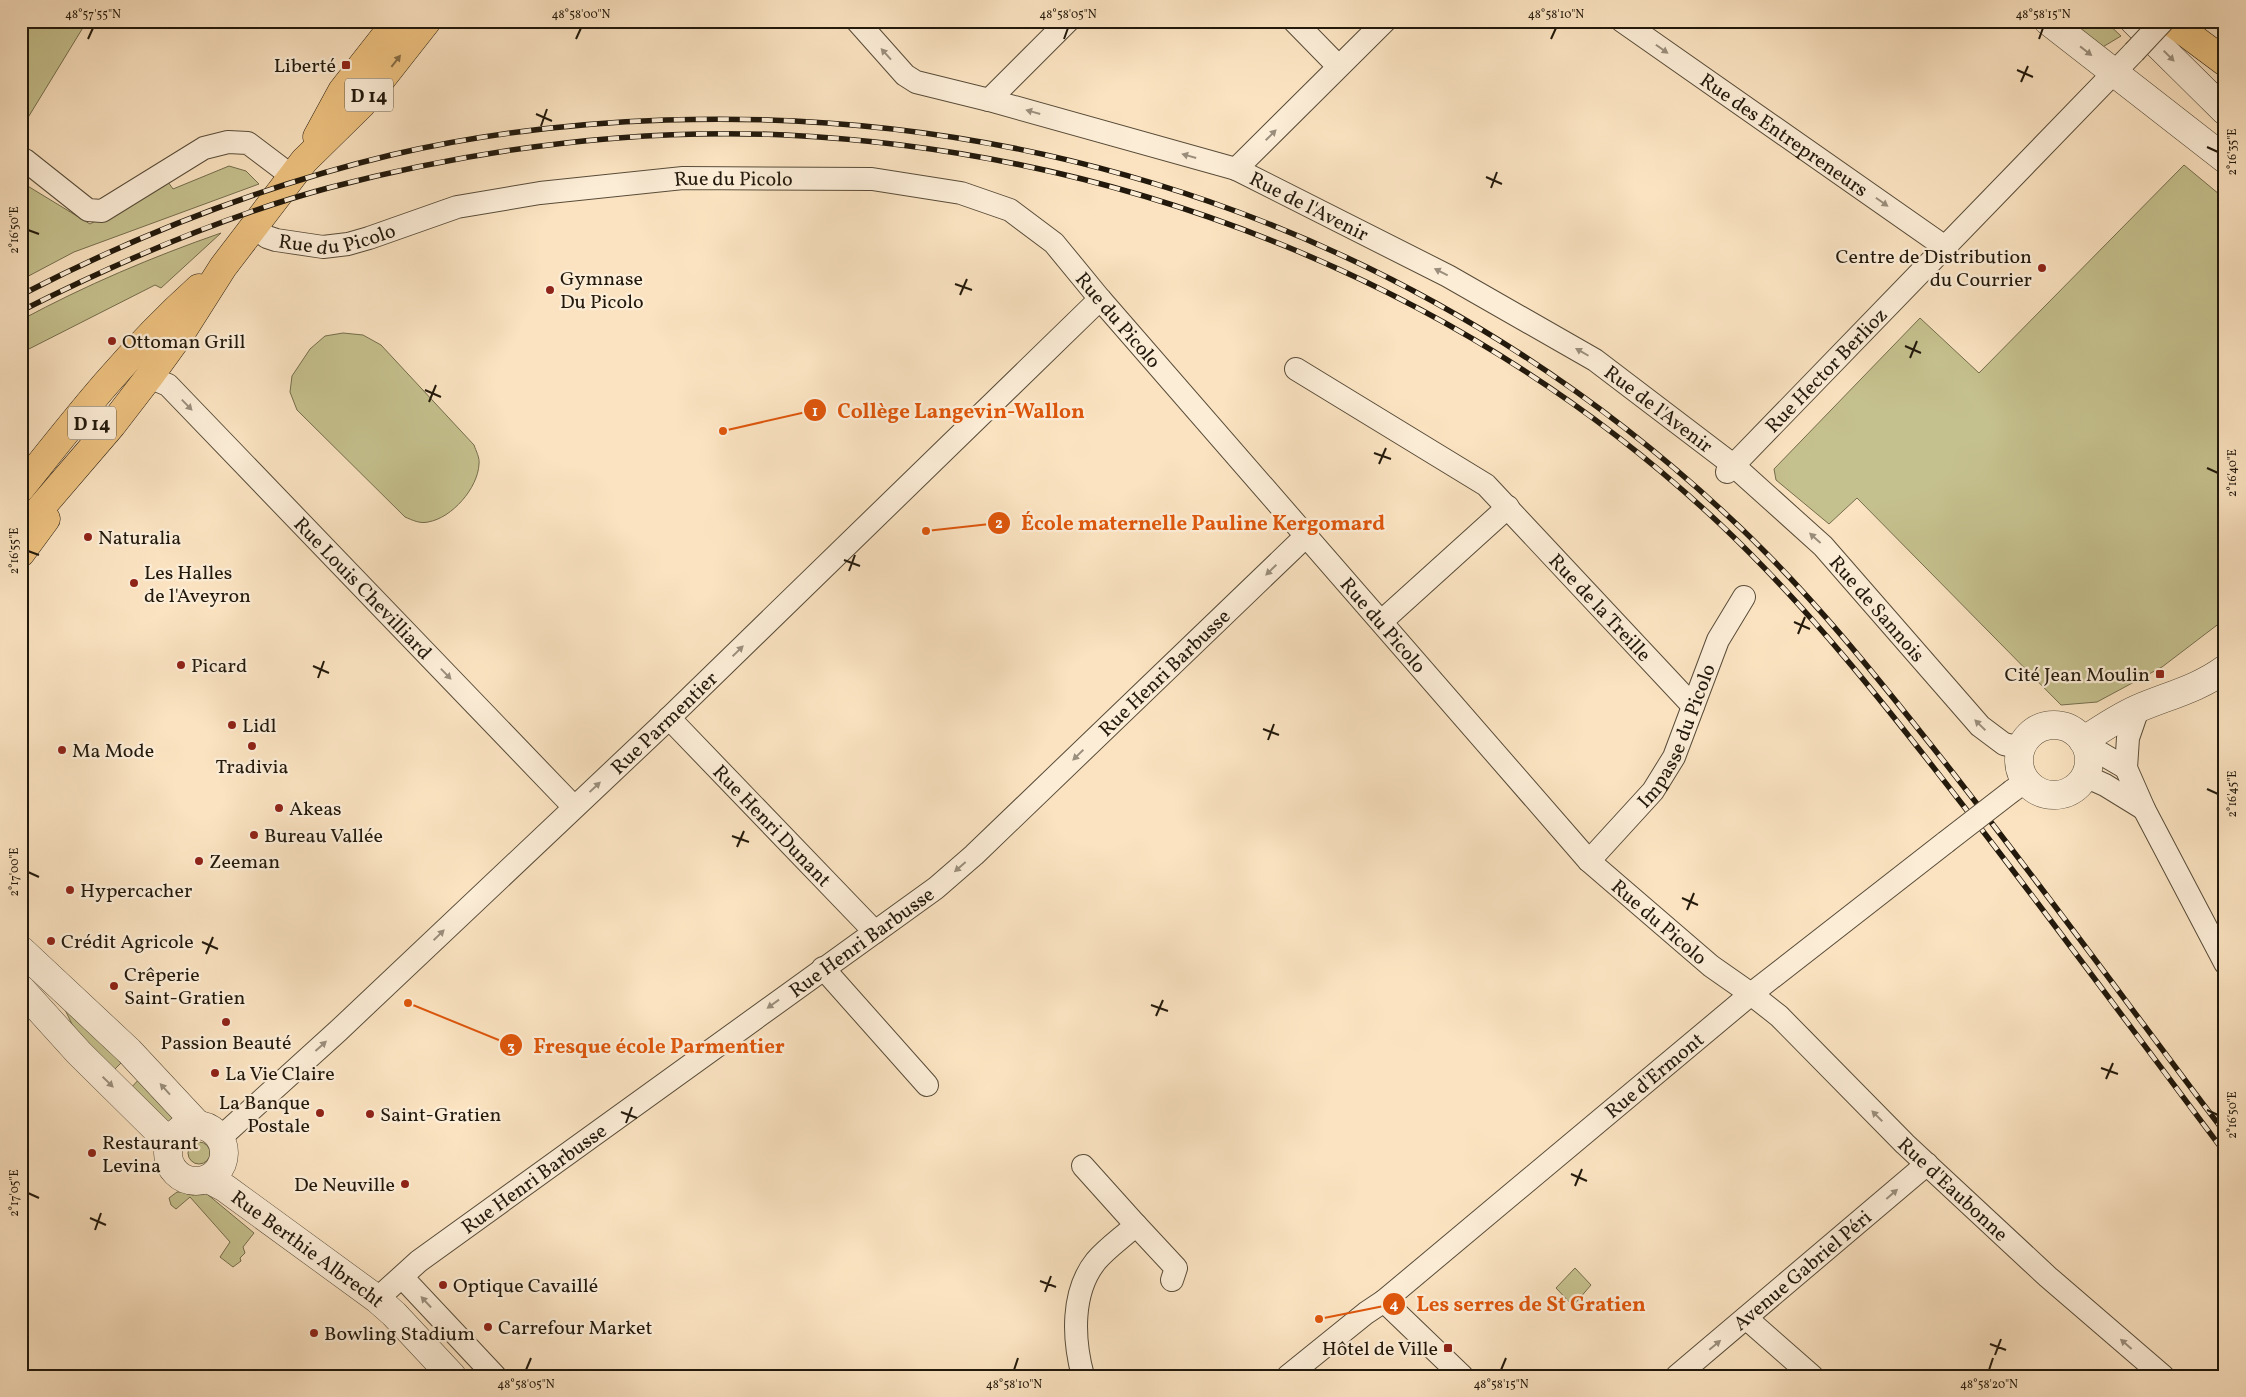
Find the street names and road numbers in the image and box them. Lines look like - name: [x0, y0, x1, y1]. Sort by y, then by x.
- street label: Rue des Entrepreneurs: [1693, 67, 1873, 205]
- road number: D 14: [345, 78, 393, 112]
- street label: Rue du Picolo: [673, 166, 793, 195]
- street label: Rue de l'Avenir: [1244, 166, 1373, 250]
- street label: Rue du Picolo: [276, 218, 400, 264]
- street label: Rue du Picolo: [1068, 267, 1166, 375]
- street label: Rue Hector Berlioz: [1760, 302, 1895, 440]
- street label: Rue de l'Avenir: [1597, 360, 1718, 461]
- road number: D 14: [68, 406, 116, 439]
- street label: Rue Louis Chevilliard: [286, 511, 437, 667]
- street label: Rue de la Treille: [1541, 548, 1657, 669]
- street label: Rue de Sannois: [1822, 550, 1930, 669]
- street label: Rue du Picolo: [1332, 572, 1432, 680]
- street label: Rue Henri Barbusse: [1093, 604, 1237, 744]
- street label: Impasse du Picolo: [1632, 660, 1724, 815]
- street label: Rue Parmentier: [606, 666, 725, 782]
- street label: Rue Henri Dunant: [705, 759, 837, 894]
- street label: Rue du Picolo: [1604, 874, 1712, 972]
- street label: Rue Henri Barbusse: [784, 882, 941, 1006]
- street label: Rue d'Ermont: [1600, 1027, 1711, 1126]
- street label: Rue Henri Barbusse: [456, 1118, 613, 1242]
- street label: Rue d'Eaubonne: [1890, 1132, 2013, 1249]
- street label: Rue Berthie Albrecht: [224, 1185, 390, 1315]
- street label: Avenue Gabriel Péri: [1728, 1204, 1879, 1338]

